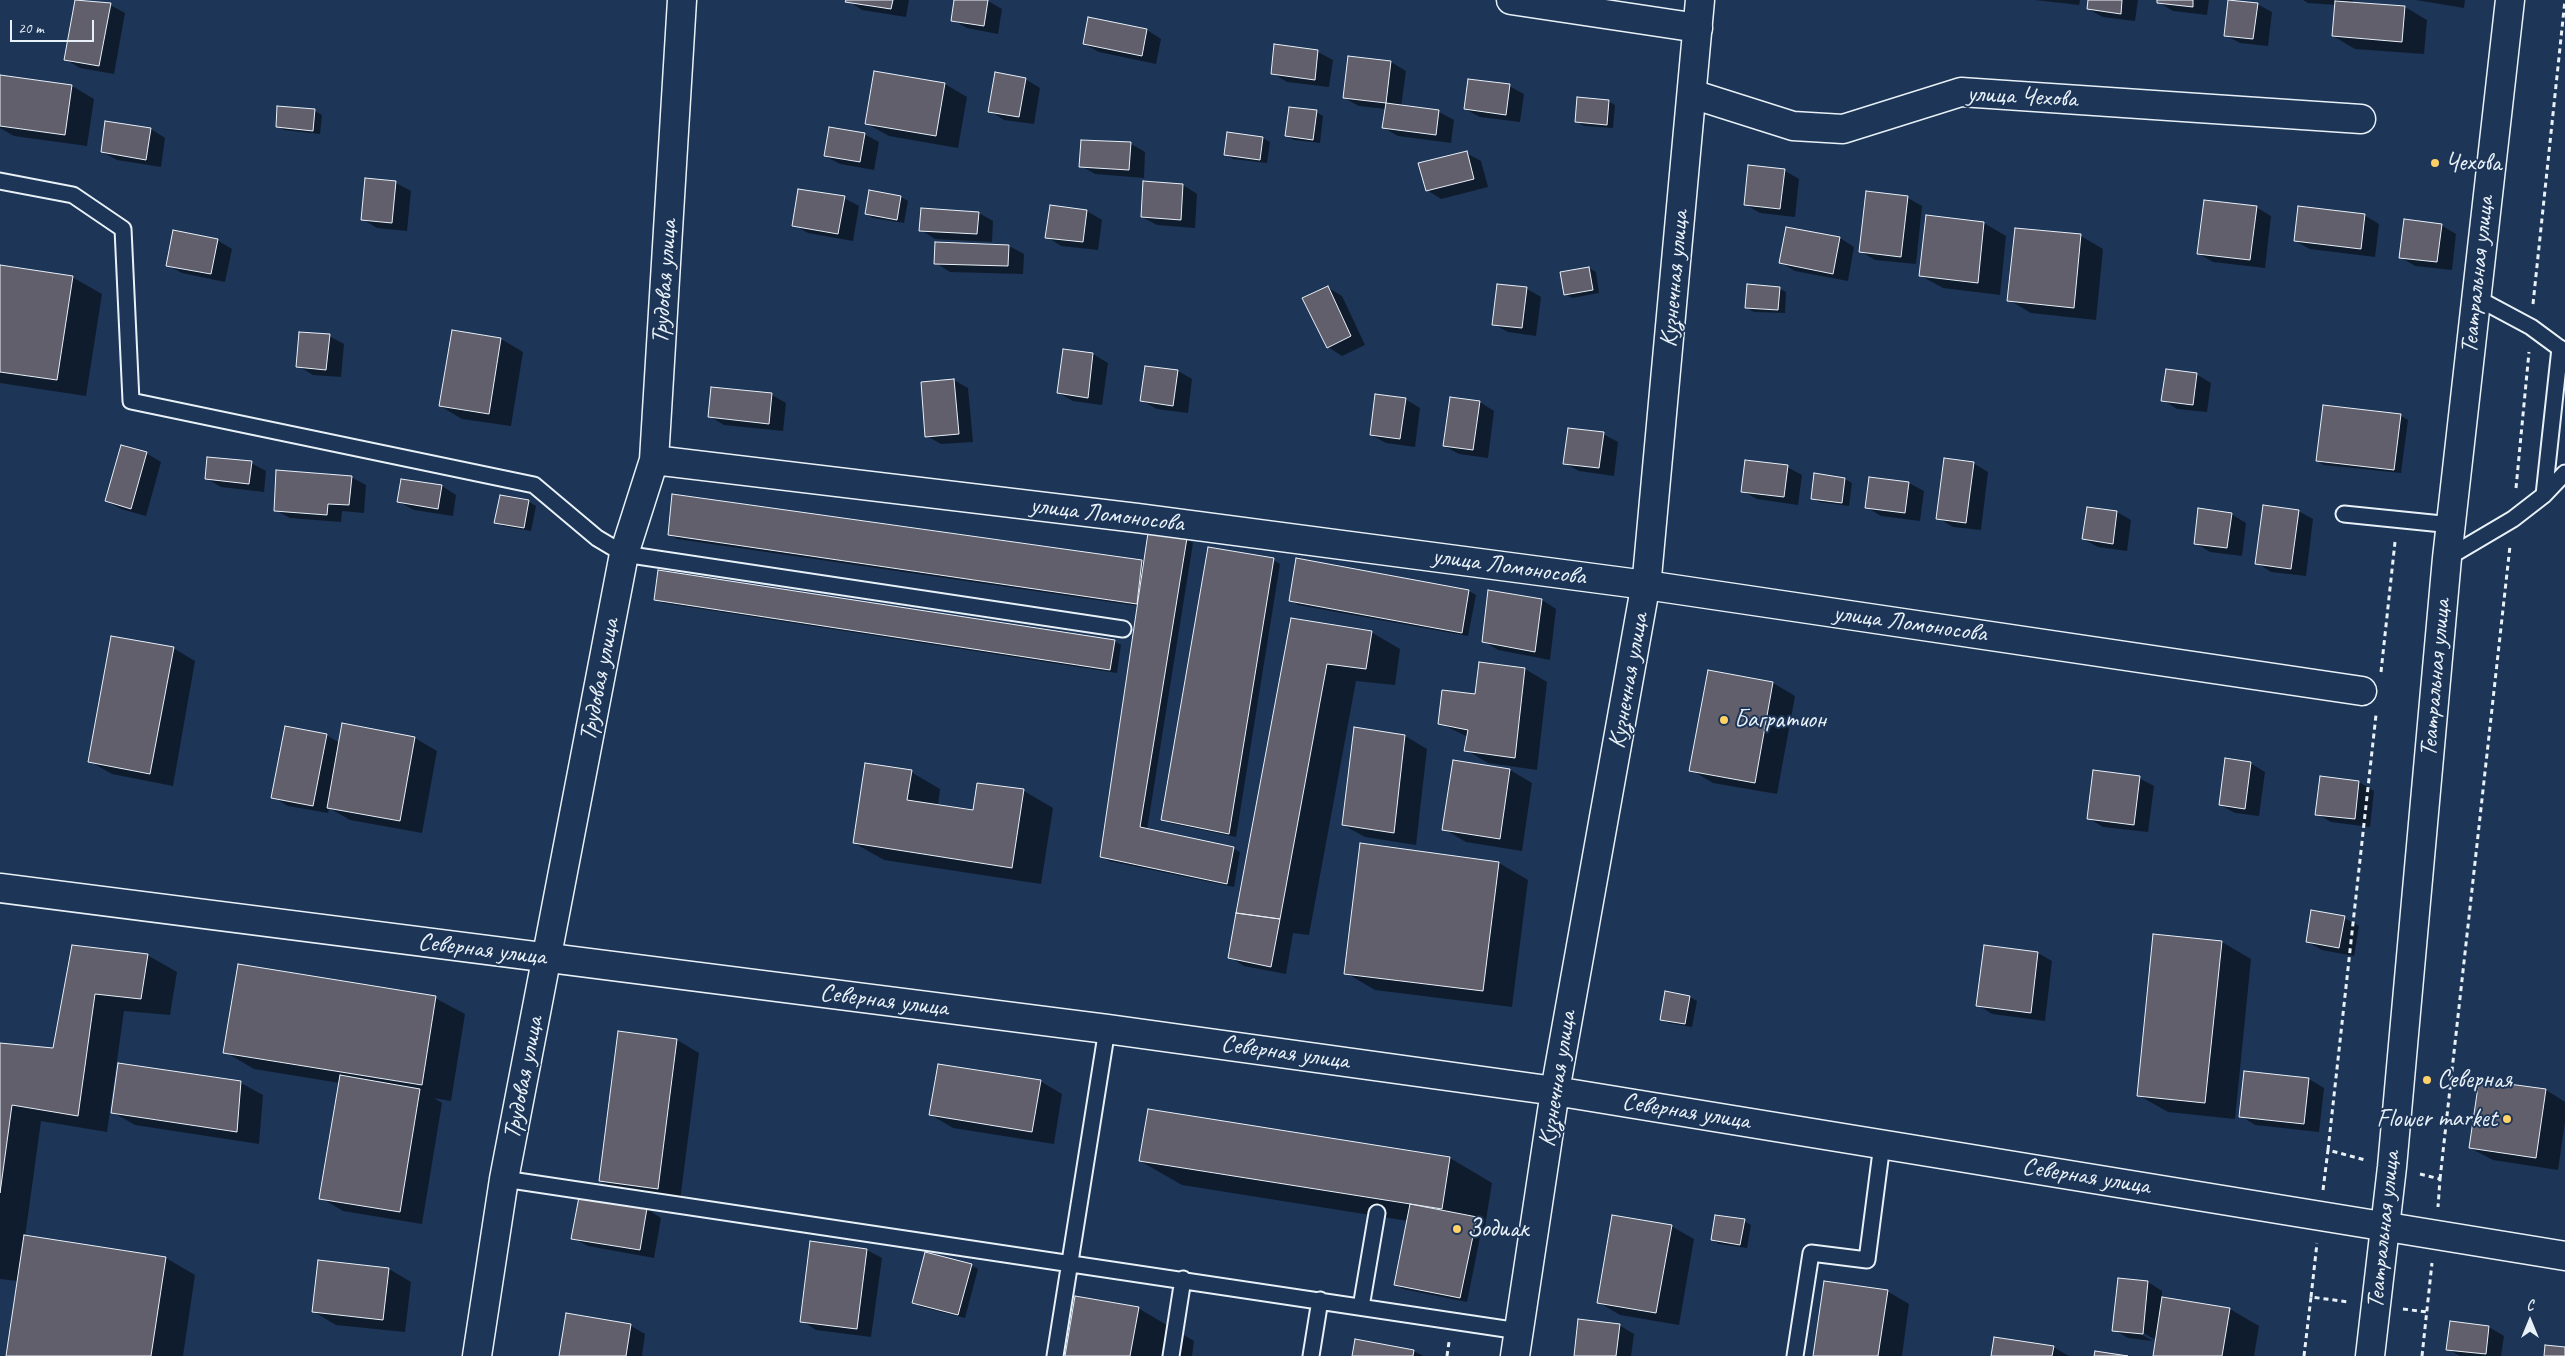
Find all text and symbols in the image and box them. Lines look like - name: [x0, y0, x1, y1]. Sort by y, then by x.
- scale bar: [12, 10, 96, 42]
- text: 20 m: [18, 19, 44, 38]
- street label: улица Чехова: [1966, 79, 2078, 115]
- place label: Чехова: [2445, 148, 2501, 178]
- marker: Чехова: [2429, 157, 2441, 169]
- street label: Театральная улица: [2455, 195, 2501, 355]
- street label: Кузнечная улица: [1654, 209, 1696, 349]
- street label: Трудовая улица: [646, 219, 684, 345]
- street label: улица Ломоносова: [1029, 491, 1185, 539]
- street label: улица Ломоносова: [1430, 541, 1588, 593]
- street label: улица Ломоносова: [1831, 598, 1989, 650]
- street label: Театральная улица: [2414, 598, 2458, 758]
- street label: Кузнечная улица: [1602, 611, 1656, 751]
- street label: Трудовая улица: [573, 616, 627, 744]
- place label: Багратион: [1734, 705, 1826, 735]
- marker: Багратион: [1718, 714, 1730, 726]
- street label: Северная улица: [416, 927, 548, 973]
- street label: Северная улица: [818, 978, 950, 1024]
- street label: Кузнечная улица: [1532, 1009, 1584, 1149]
- street label: Трудовая улица: [497, 1014, 551, 1142]
- street label: Северная улица: [1219, 1029, 1351, 1077]
- place label: Северная: [2437, 1065, 2512, 1095]
- marker: Северная: [2421, 1074, 2433, 1086]
- street label: Северная улица: [1620, 1087, 1752, 1137]
- place label: Flower market: [2377, 1104, 2497, 1134]
- marker: Flower market: [2501, 1113, 2513, 1125]
- street label: Театральная улица: [2361, 1150, 2407, 1310]
- street label: Северная улица: [2020, 1152, 2152, 1202]
- place label: Зодиак: [1467, 1214, 1528, 1244]
- marker: Зодиак: [1451, 1223, 1463, 1235]
- north arrow: [2505, 1296, 2555, 1346]
- text: С: [2527, 1297, 2533, 1314]

